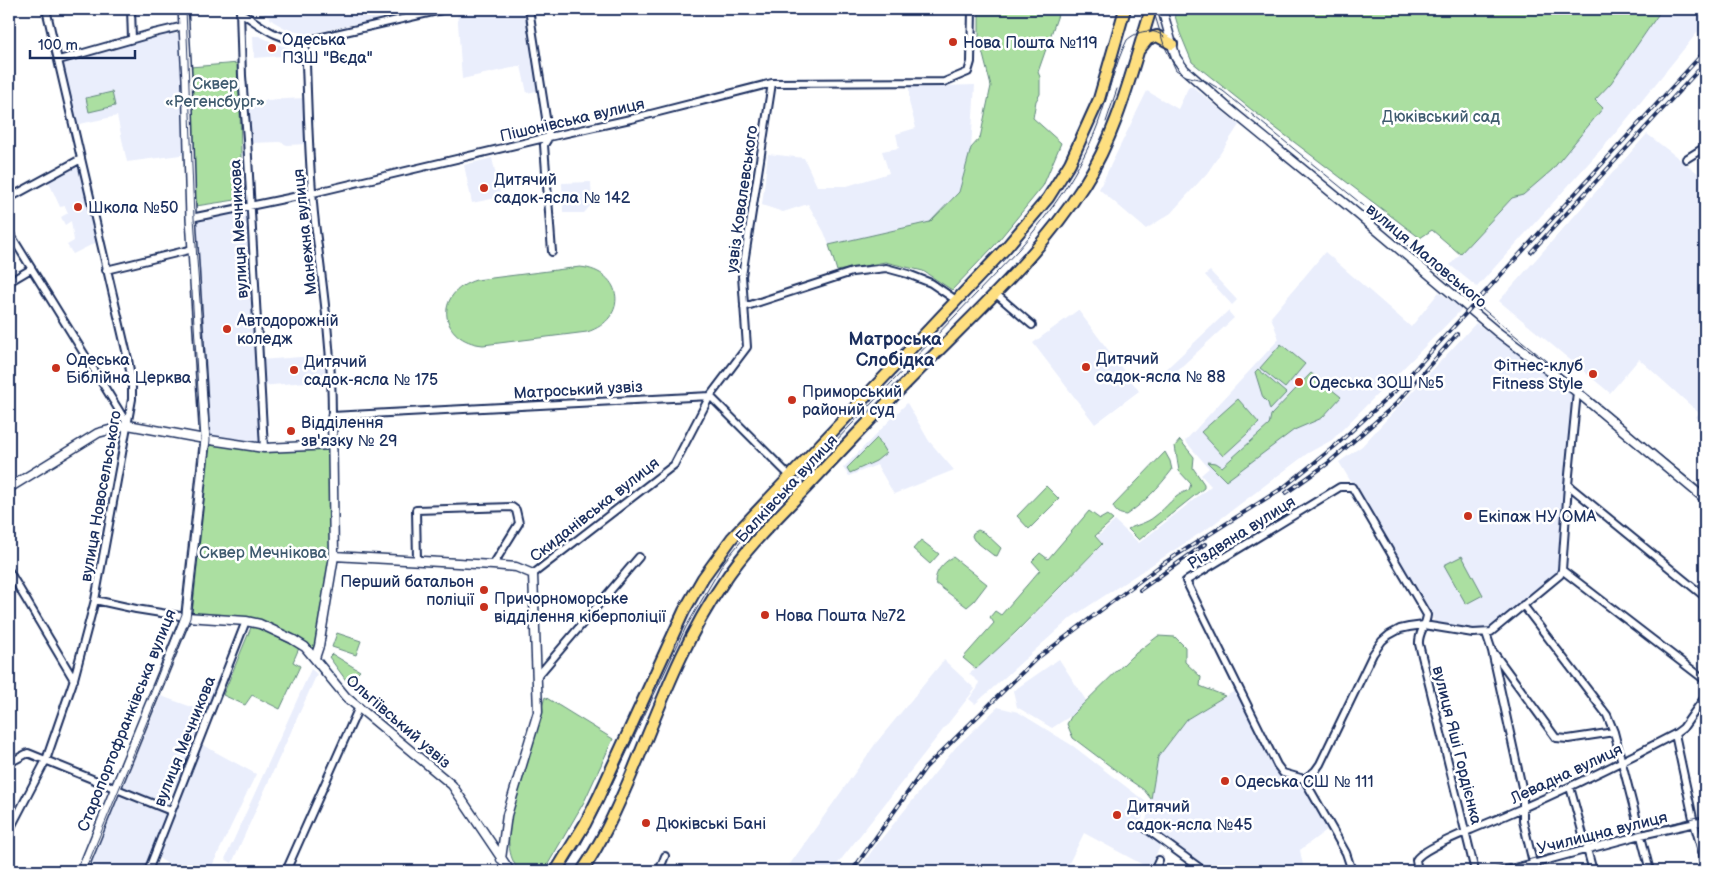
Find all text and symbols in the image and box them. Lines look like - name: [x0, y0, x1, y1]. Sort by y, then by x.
- scale bar: [30, 28, 135, 60]
- place label: Одеська ПЗШ "Вєда": [282, 31, 373, 68]
- place label: Нова Пошта №119: [963, 34, 1098, 53]
- text: 100 m: [38, 36, 78, 55]
- marker: Нова Пошта №119: [947, 36, 959, 48]
- marker: Одеська ПЗШ "Вєда": [266, 42, 278, 54]
- park label: Сквер «Регенсбург»: [165, 75, 265, 112]
- street label: Пішонівська вулиця: [498, 95, 647, 146]
- park label: Дюківський сад: [1382, 108, 1500, 127]
- street label: узвіз Ковалевського: [723, 124, 762, 274]
- street label: вулиця Мечникова: [226, 158, 253, 299]
- street label: Манежна вулиця: [289, 168, 322, 296]
- place label: Дитячий садок-ясла № 142: [494, 171, 631, 208]
- marker: Дитячий садок-ясла № 142: [478, 182, 490, 194]
- place label: Школа №50: [88, 199, 179, 218]
- street label: вулиця Маловського: [1362, 200, 1490, 312]
- marker: Школа №50: [72, 201, 84, 213]
- place label: Автодорожній коледж: [236, 312, 339, 349]
- marker: Автодорожній коледж: [221, 323, 233, 335]
- district label: Матроська Слобідка: [849, 329, 942, 371]
- place label: Дитячий садок-ясла № 88: [1096, 350, 1226, 387]
- place label: Одеська Біблійна Церква: [66, 351, 192, 388]
- place label: Дитячий садок-ясла № 175: [304, 353, 438, 390]
- place label: Фітнес-клуб Fitness Style: [1492, 357, 1584, 394]
- marker: Дитячий садок-ясла № 88: [1080, 361, 1092, 373]
- marker: Одеська Біблійна Церква: [50, 362, 62, 374]
- marker: Дитячий садок-ясла № 175: [288, 364, 300, 376]
- marker: Фітнес-клуб Fitness Style: [1587, 368, 1599, 380]
- place label: Одеська ЗОШ №5: [1309, 374, 1444, 393]
- marker: Одеська ЗОШ №5: [1293, 376, 1305, 388]
- street label: Матроський узвіз: [513, 378, 643, 403]
- place label: Приморський районий суд: [802, 383, 902, 420]
- marker: Приморський районий суд: [786, 394, 798, 406]
- street label: вулиця Новосельського: [77, 409, 126, 583]
- place label: Відділення зв'язку № 29: [301, 414, 398, 451]
- marker: Відділення зв'язку № 29: [285, 425, 297, 437]
- street label: Балківська вулиця: [732, 431, 842, 547]
- street label: Скиданівська вулиця: [527, 454, 663, 567]
- street label: Різдвяна вулиця: [1184, 492, 1299, 574]
- place label: Екіпаж НУ ОМА: [1478, 508, 1597, 527]
- marker: Екіпаж НУ ОМА: [1462, 510, 1474, 522]
- park label: Сквер Мечнікова: [199, 544, 328, 563]
- place label: Перший батальон поліції: [340, 573, 475, 610]
- marker: Перший батальон поліції: [478, 584, 490, 596]
- place label: Причорноморське відділення кіберполіції: [494, 590, 667, 627]
- marker: Причорноморське відділення кіберполіції: [478, 601, 490, 613]
- street label: Старопортофранківська вулиця: [74, 606, 181, 835]
- place label: Нова Пошта №72: [775, 607, 906, 626]
- marker: Нова Пошта №72: [759, 609, 771, 621]
- street label: вулиця Яші Гордієнка: [1428, 664, 1486, 827]
- street label: Ольгіївський узвіз: [342, 671, 455, 773]
- street label: вулиця Мечникова: [150, 673, 220, 810]
- street label: Левадна вулиця: [1507, 740, 1626, 809]
- place label: Одеська СШ № 111: [1235, 773, 1374, 792]
- marker: Одеська СШ № 111: [1219, 775, 1231, 787]
- place label: Дитячий садок-ясла №45: [1127, 798, 1252, 835]
- street label: Училищна вулиця: [1535, 808, 1670, 859]
- marker: Дитячий садок-ясла №45: [1111, 809, 1123, 821]
- place label: Дюківські Бані: [656, 815, 766, 834]
- marker: Дюківські Бані: [640, 817, 652, 829]

